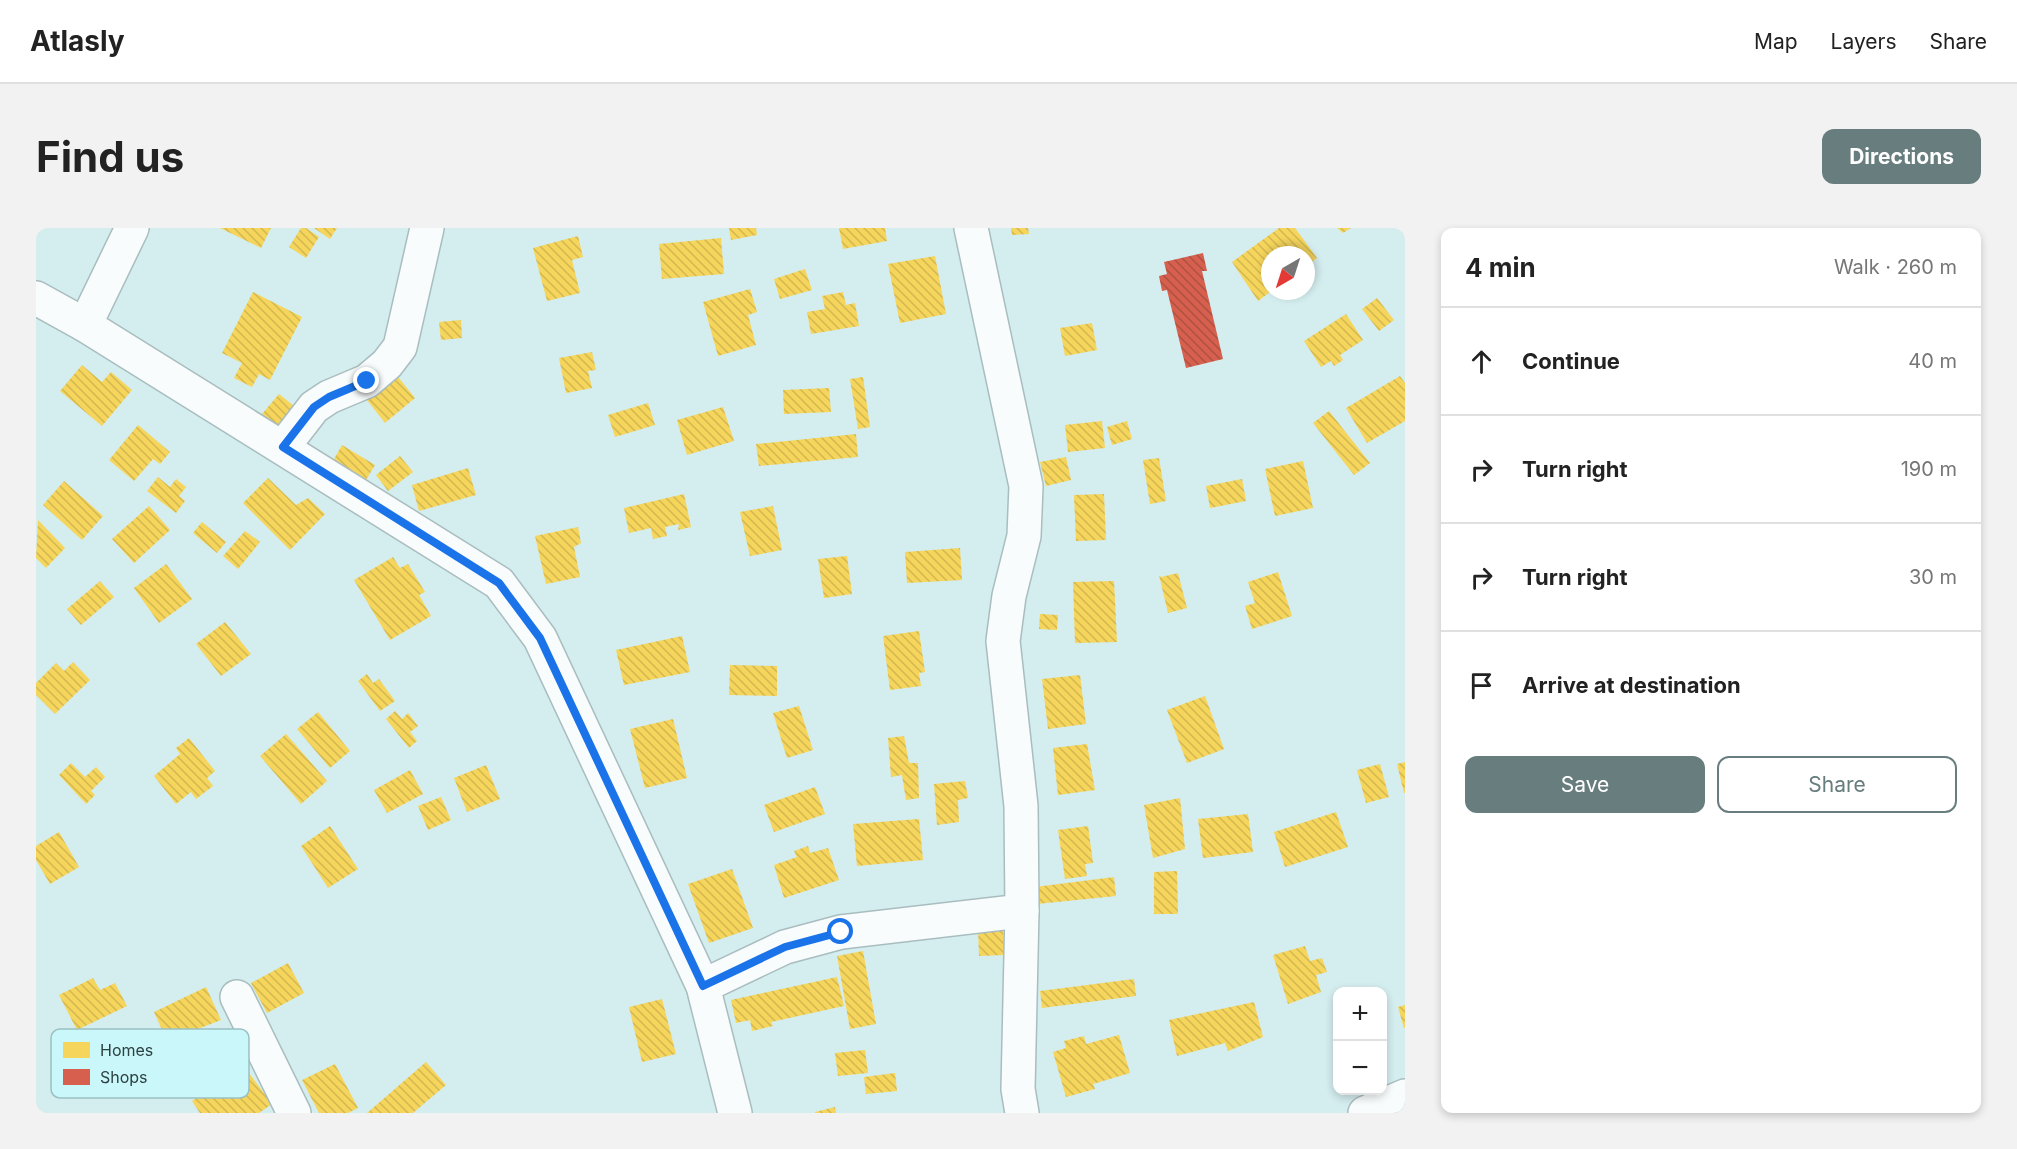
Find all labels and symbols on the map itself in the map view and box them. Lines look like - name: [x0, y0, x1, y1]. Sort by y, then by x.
- north arrow: [1261, 246, 1315, 300]
- route end: [353, 367, 379, 393]
- route start: [827, 918, 853, 944]
- legend: [51, 1029, 249, 1098]
- text: Homes: [100, 1040, 153, 1060]
- text: Shops: [100, 1067, 148, 1087]

